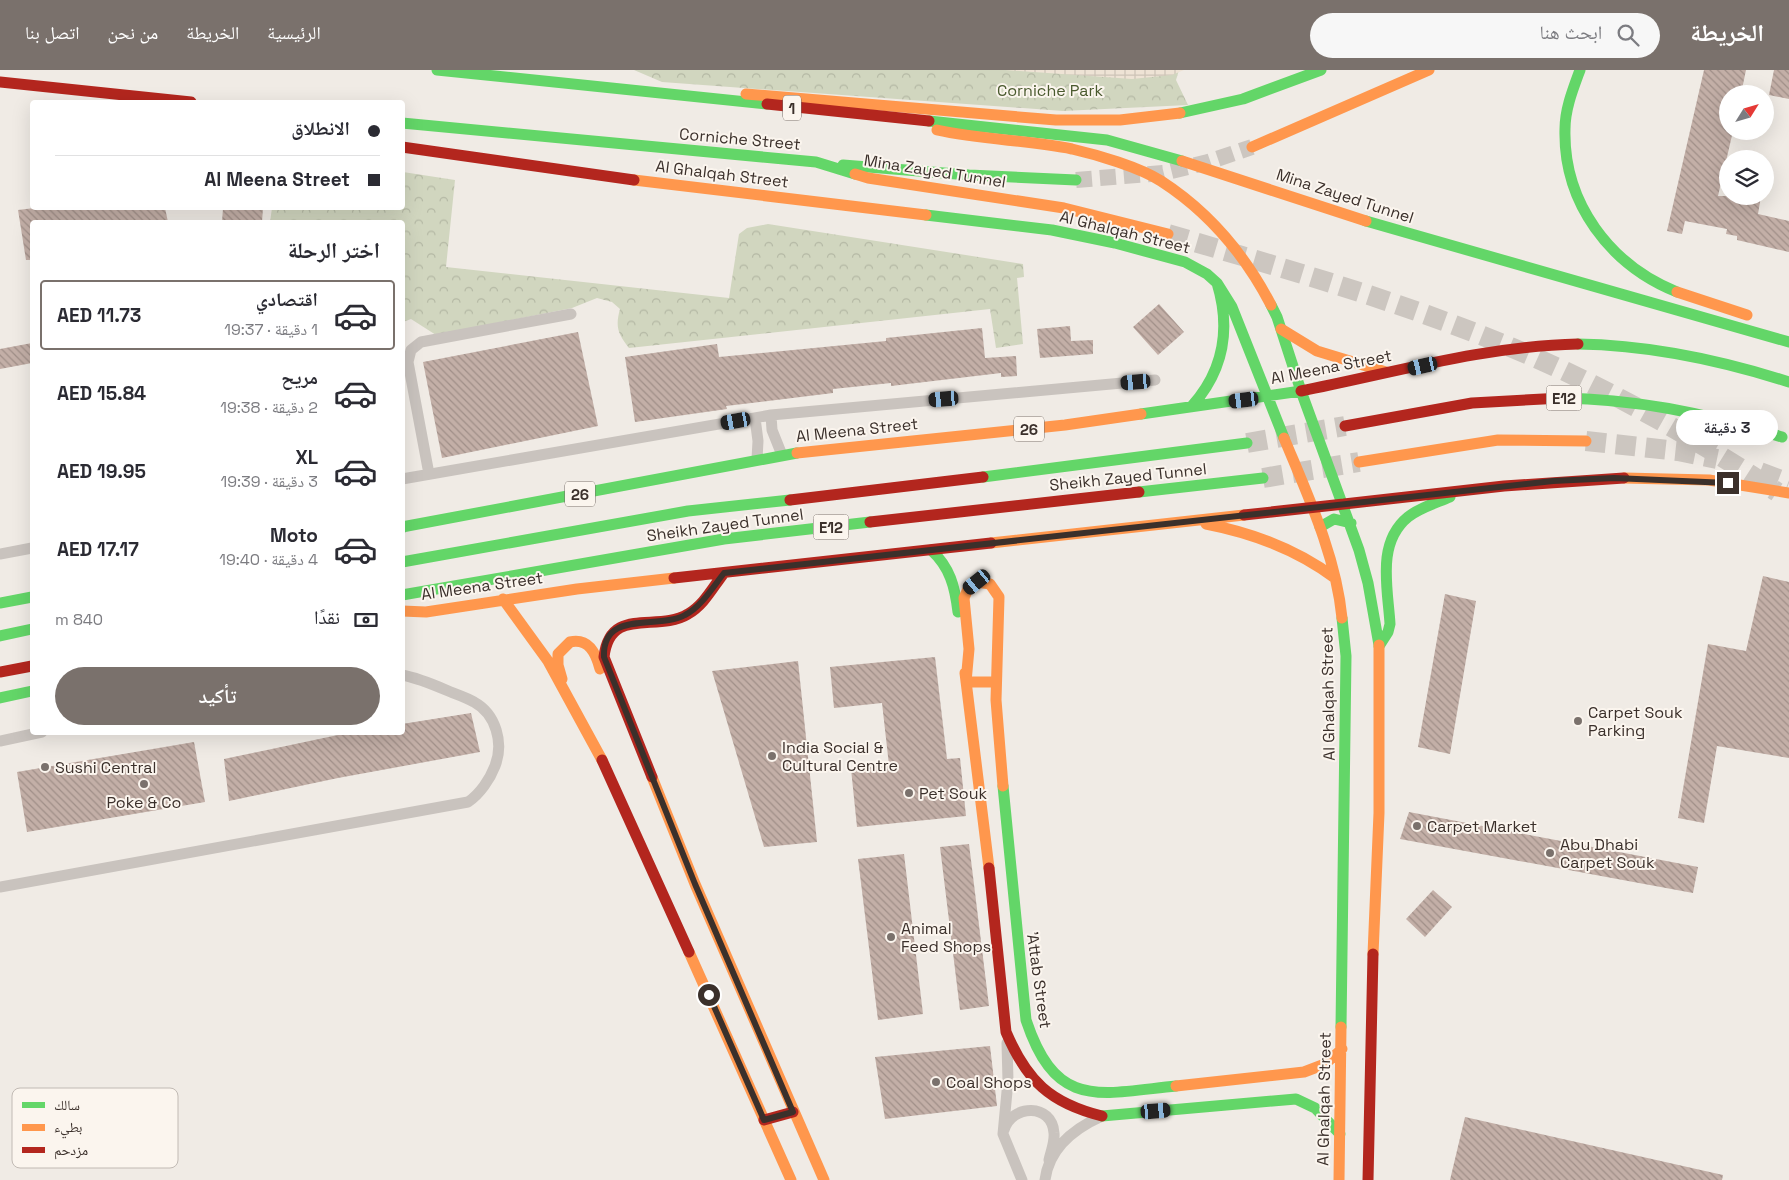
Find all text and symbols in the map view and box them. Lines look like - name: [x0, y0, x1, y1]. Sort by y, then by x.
- search box: [1310, 13, 1660, 58]
- text: الخريطة: [1690, 17, 1764, 48]
- text: ابحث هنا: [1540, 20, 1602, 45]
- text: اتصل بنا: [25, 21, 80, 44]
- text: من نحن: [108, 21, 158, 44]
- text: الخريطة: [186, 21, 239, 44]
- text: الرئيسية: [267, 21, 321, 44]
- icon: search: [1614, 21, 1642, 49]
- park label: Corniche Park: [997, 80, 1103, 101]
- north arrow: [1719, 85, 1774, 140]
- map controls: [1719, 85, 1774, 205]
- road number: 1: [783, 96, 801, 120]
- text: الانطلاق: [291, 116, 350, 141]
- street label: Corniche Street: [678, 123, 802, 155]
- street label: Mina Zayed Tunnel: [863, 149, 1007, 193]
- button: layers: [1719, 150, 1774, 205]
- street label: Al Ghalqah Street: [654, 155, 790, 193]
- street label: Mina Zayed Tunnel: [1274, 164, 1416, 228]
- text: Al Meena Street: [204, 167, 350, 192]
- street label: Al Ghalqah Street: [1057, 206, 1193, 258]
- text: اختر الرحلة: [288, 236, 380, 264]
- text: اقتصادي: [256, 287, 318, 312]
- icon: car: [333, 293, 378, 338]
- text: AED 11.73: [57, 303, 141, 328]
- text: 1 دقيقة · 19:37: [224, 319, 318, 340]
- street label: Al Meena Street: [1269, 345, 1393, 389]
- car: [1406, 355, 1439, 377]
- text: مريح: [281, 365, 318, 390]
- icon: car: [333, 371, 378, 416]
- car: [1120, 373, 1151, 391]
- text: AED 15.84: [57, 381, 146, 406]
- road number: E12: [1546, 386, 1582, 410]
- car: [928, 390, 959, 408]
- car: [1228, 391, 1259, 409]
- text: 2 دقيقة · 19:38: [220, 397, 318, 418]
- callout: 3 دقيقة: [1677, 410, 1779, 446]
- car: [719, 411, 752, 431]
- street label: Al Meena Street: [795, 413, 919, 447]
- road number: 26: [1014, 416, 1044, 442]
- text: 3 دقيقة: [1703, 417, 1751, 438]
- text: XL: [295, 445, 318, 470]
- icon: car: [333, 449, 378, 494]
- street label: Sheikh Zayed Tunnel: [1048, 458, 1208, 496]
- text: AED 19.95: [57, 459, 146, 484]
- text: 3 دقيقة · 19:39: [220, 471, 318, 492]
- route end: [1717, 472, 1739, 494]
- road number: 26: [565, 482, 595, 506]
- street label: Sheikh Zayed Tunnel: [645, 504, 805, 546]
- road number: E12: [814, 514, 848, 540]
- text: Moto: [270, 523, 318, 548]
- icon: car: [333, 527, 378, 572]
- text: AED 17.17: [57, 537, 139, 562]
- text: 4 دقيقة · 19:40: [219, 549, 318, 570]
- street label: Al Meena Street: [420, 567, 544, 605]
- car: [960, 567, 993, 597]
- text: نقدًا: [314, 605, 340, 630]
- icon: cash: [352, 606, 380, 634]
- text: 840 m: [55, 609, 103, 630]
- street label: Al Ghalqah Street: [1316, 627, 1340, 761]
- button: تأكيد: [55, 667, 380, 725]
- place label: Carpet Souk Parking: [1588, 702, 1683, 741]
- marker: Carpet Souk Parking: [1572, 715, 1584, 727]
- place label: India Social & Cultural Centre: [782, 737, 898, 776]
- marker: India Social & Cultural Centre: [766, 750, 778, 762]
- place label: Sushi Central: [55, 757, 156, 778]
- marker: Sushi Central: [39, 761, 51, 773]
- marker: Poke & Co: [138, 778, 150, 790]
- place label: Pet Souk: [919, 783, 987, 804]
- marker: Pet Souk: [903, 787, 915, 799]
- place label: Poke & Co: [107, 792, 181, 813]
- place label: Carpet Market: [1427, 816, 1537, 837]
- marker: Carpet Market: [1411, 820, 1423, 832]
- place label: Abu Dhabi Carpet Souk: [1560, 834, 1655, 873]
- marker: Abu Dhabi Carpet Souk: [1544, 847, 1556, 859]
- place label: Animal Feed Shops: [901, 918, 991, 957]
- street label: 'Attab Street: [1022, 930, 1056, 1030]
- marker: Animal Feed Shops: [885, 931, 897, 943]
- route start: [698, 984, 720, 1006]
- street label: Al Ghalqah Street: [1312, 1032, 1336, 1166]
- place label: Coal Shops: [946, 1072, 1032, 1093]
- marker: Coal Shops: [930, 1076, 942, 1088]
- legend: [12, 1088, 178, 1168]
- text: سالك: [54, 1096, 80, 1114]
- car: [1140, 1102, 1171, 1120]
- text: بطيء: [54, 1118, 83, 1139]
- text: مزدحم: [54, 1141, 88, 1160]

